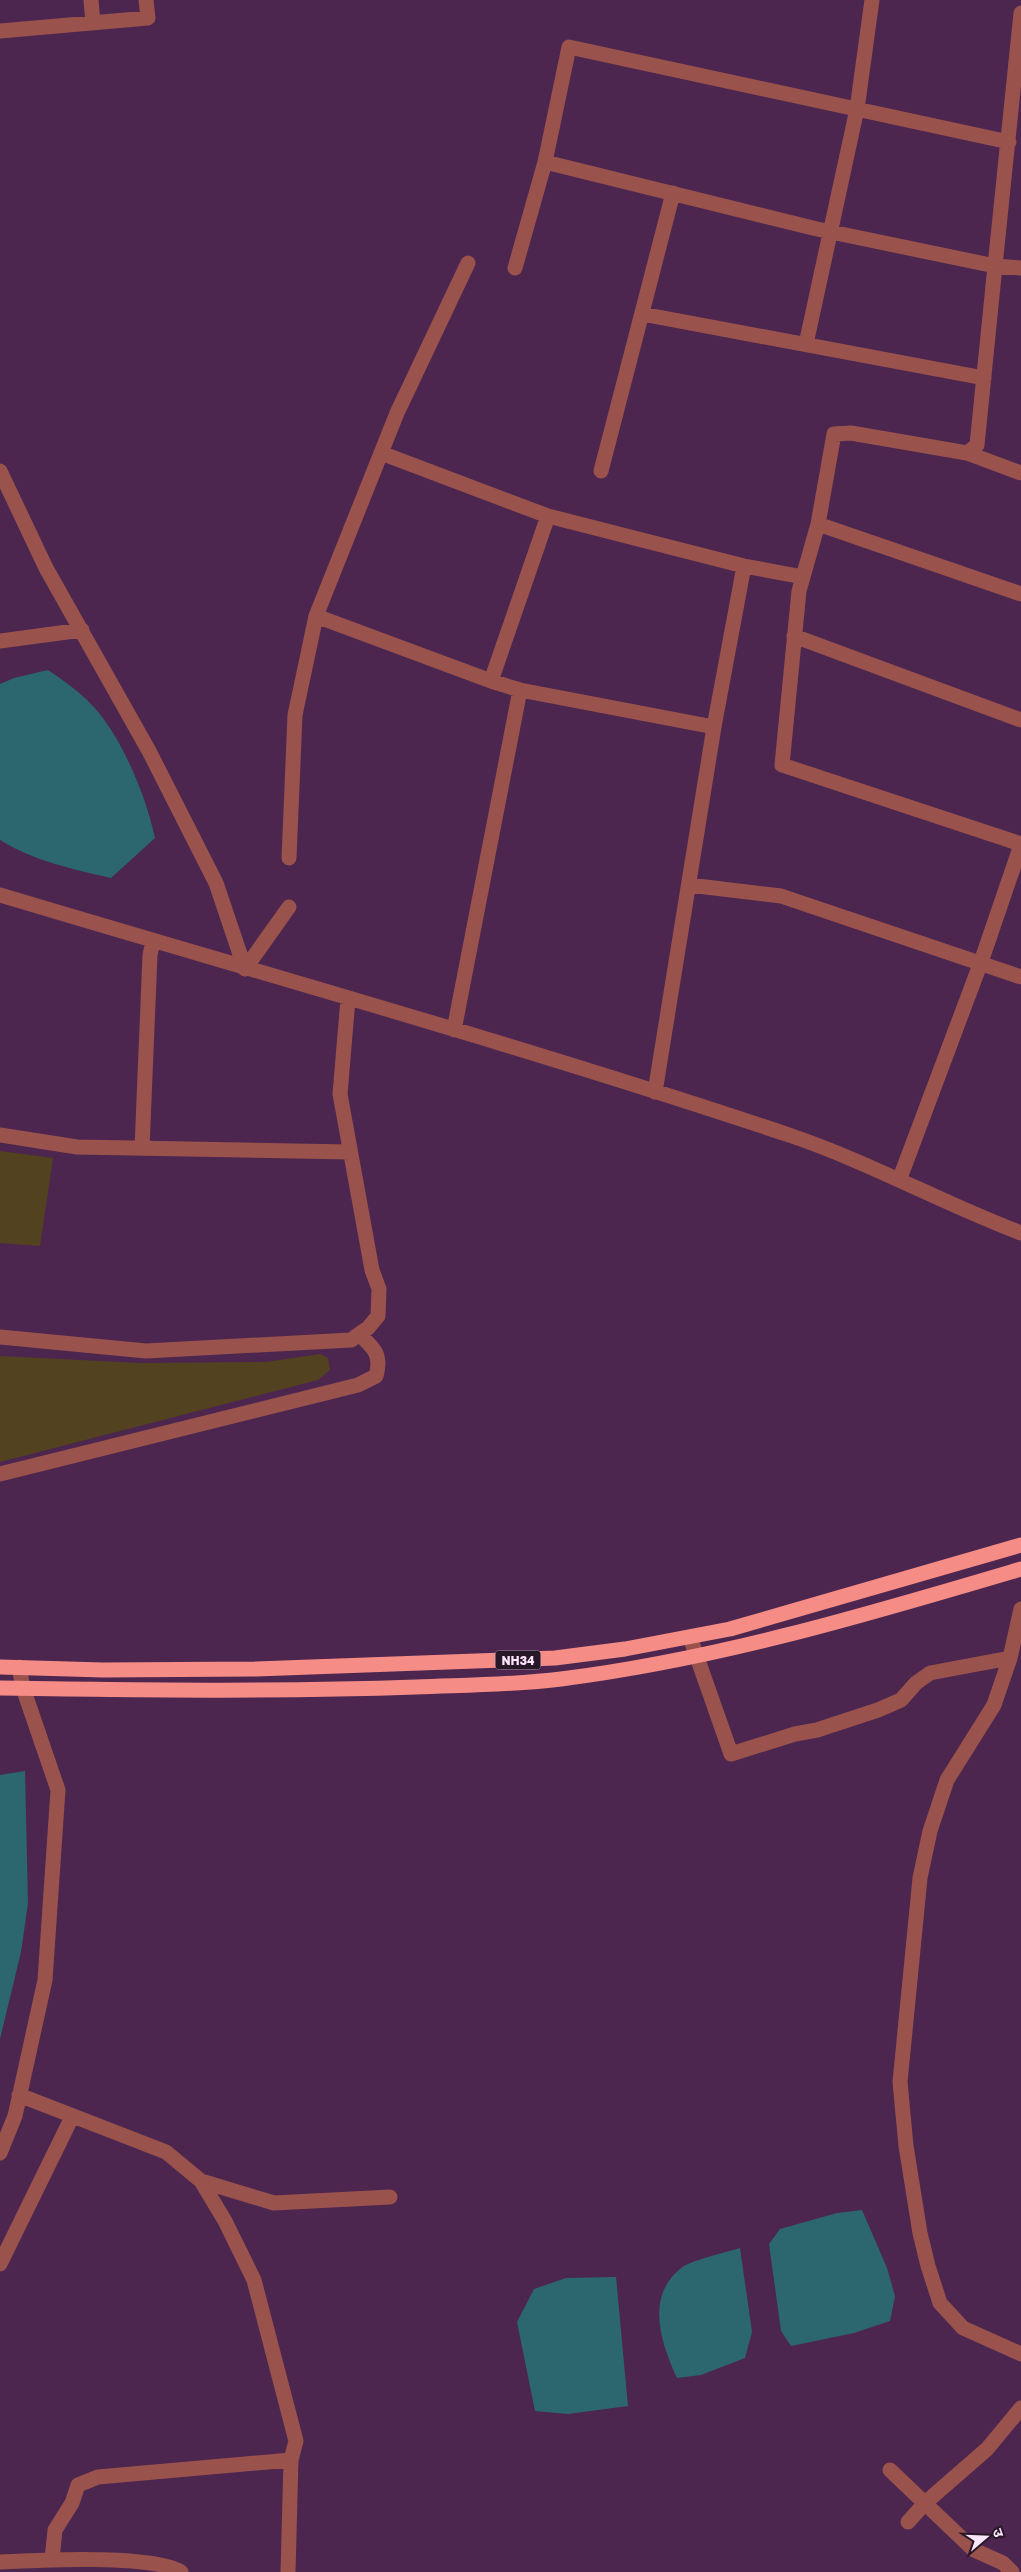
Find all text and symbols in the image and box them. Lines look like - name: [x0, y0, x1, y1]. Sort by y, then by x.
- road number: NH34: [496, 1650, 540, 1670]
- north arrow: [961, 2512, 1011, 2562]
- text: उ: [989, 2526, 1008, 2540]

